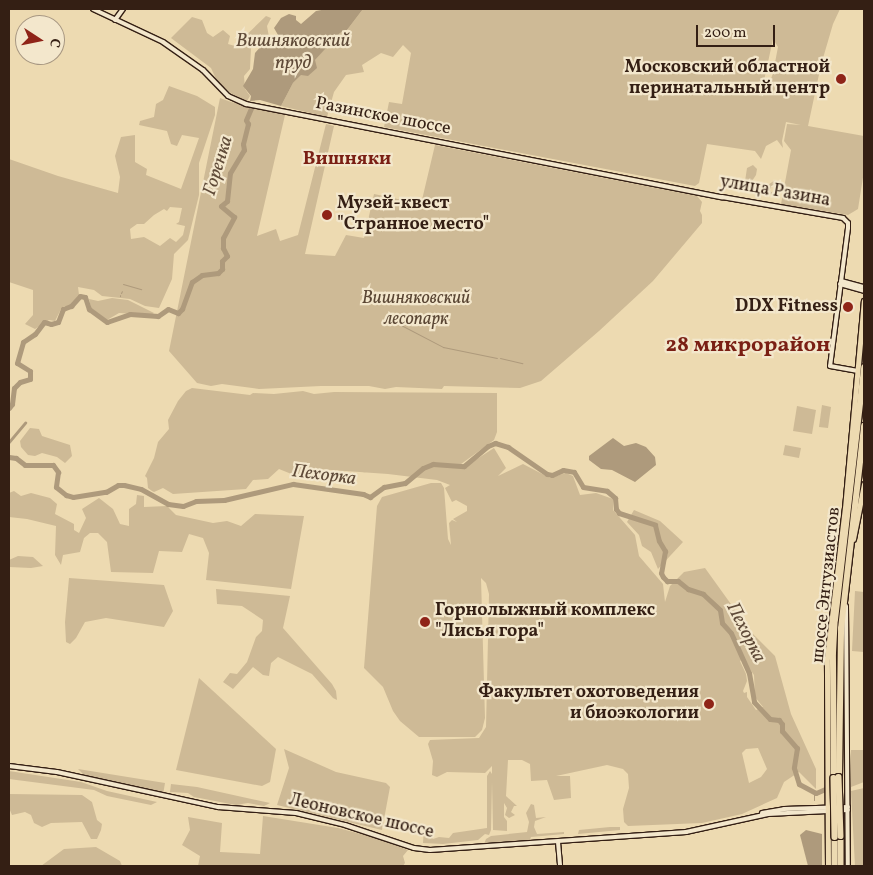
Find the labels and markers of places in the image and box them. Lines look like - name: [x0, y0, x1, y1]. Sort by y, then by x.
- place label: Московский областной перинатальный центр: [625, 58, 830, 100]
- marker: Московский областной перинатальный центр: [834, 72, 848, 86]
- place label: Музей-квест "Странное место": [337, 194, 489, 236]
- marker: Музей-квест "Странное место": [321, 209, 333, 221]
- place label: DDX Fitness: [735, 296, 838, 318]
- marker: DDX Fitness: [842, 301, 854, 313]
- place label: Горнолыжный комплекс "Лисья гора": [435, 601, 655, 644]
- marker: Горнолыжный комплекс "Лисья гора": [419, 616, 431, 628]
- place label: Факультет охотоведения и биоэкологии: [478, 683, 699, 726]
- marker: Факультет охотоведения и биоэкологии: [703, 698, 715, 710]

